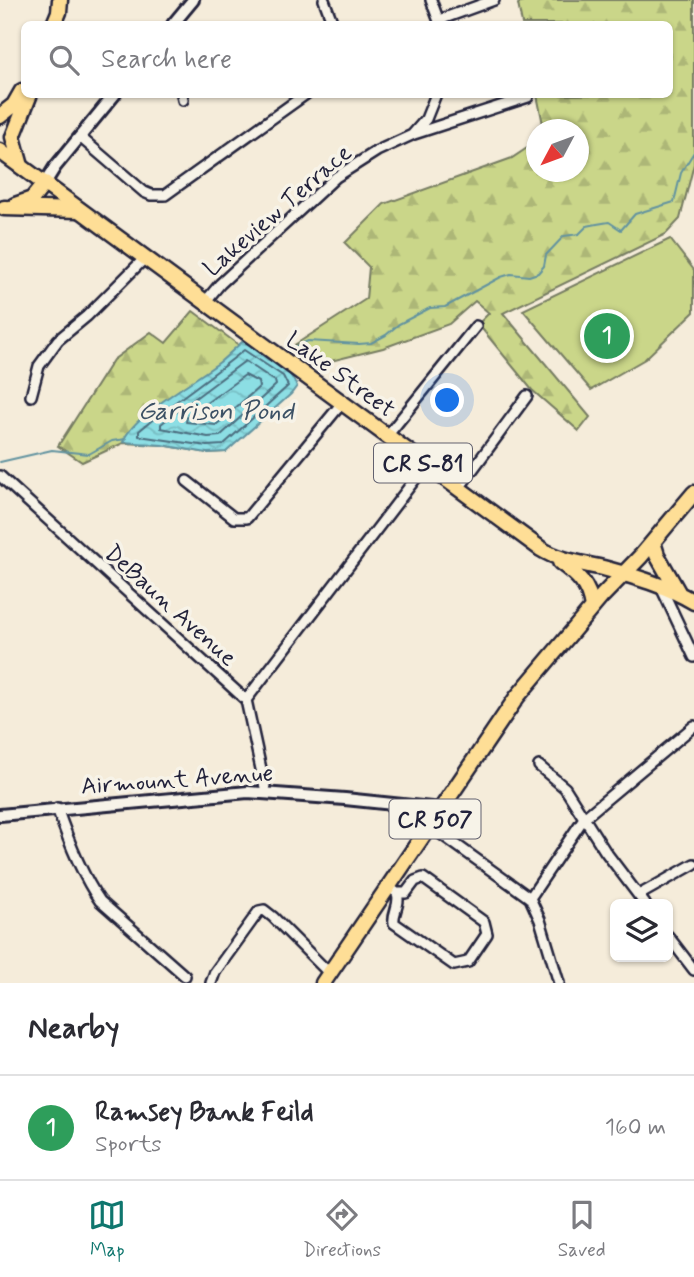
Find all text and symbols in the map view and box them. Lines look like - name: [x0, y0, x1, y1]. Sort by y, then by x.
- search box: [21, 21, 673, 98]
- icon: search: [45, 41, 83, 79]
- text: Search here: [101, 43, 232, 77]
- north arrow: [526, 119, 589, 182]
- street label: Lakeview Terrace: [197, 138, 359, 284]
- pin: 1: [584, 310, 630, 362]
- street label: Lake Street: [279, 325, 401, 425]
- your location: [430, 383, 464, 417]
- water label: Garrison Pond: [138, 395, 296, 429]
- road number: CR S-81: [374, 444, 472, 482]
- street label: DeBaun Avenue: [97, 538, 243, 674]
- street label: Airmount Avenue: [80, 758, 274, 803]
- road number: CR 507: [390, 800, 480, 838]
- map controls: [610, 899, 673, 962]
- button: layers: [610, 899, 673, 962]
- text: Nearby: [28, 1009, 119, 1048]
- text: Ramsey Bank Feild: [95, 1096, 314, 1130]
- text: 1: [46, 1113, 56, 1143]
- text: 160 m: [605, 1113, 666, 1143]
- text: Sports: [95, 1130, 162, 1160]
- tab: Map: [88, 1196, 126, 1263]
- tab: Directions: [303, 1196, 381, 1263]
- tab: Saved: [558, 1196, 606, 1263]

